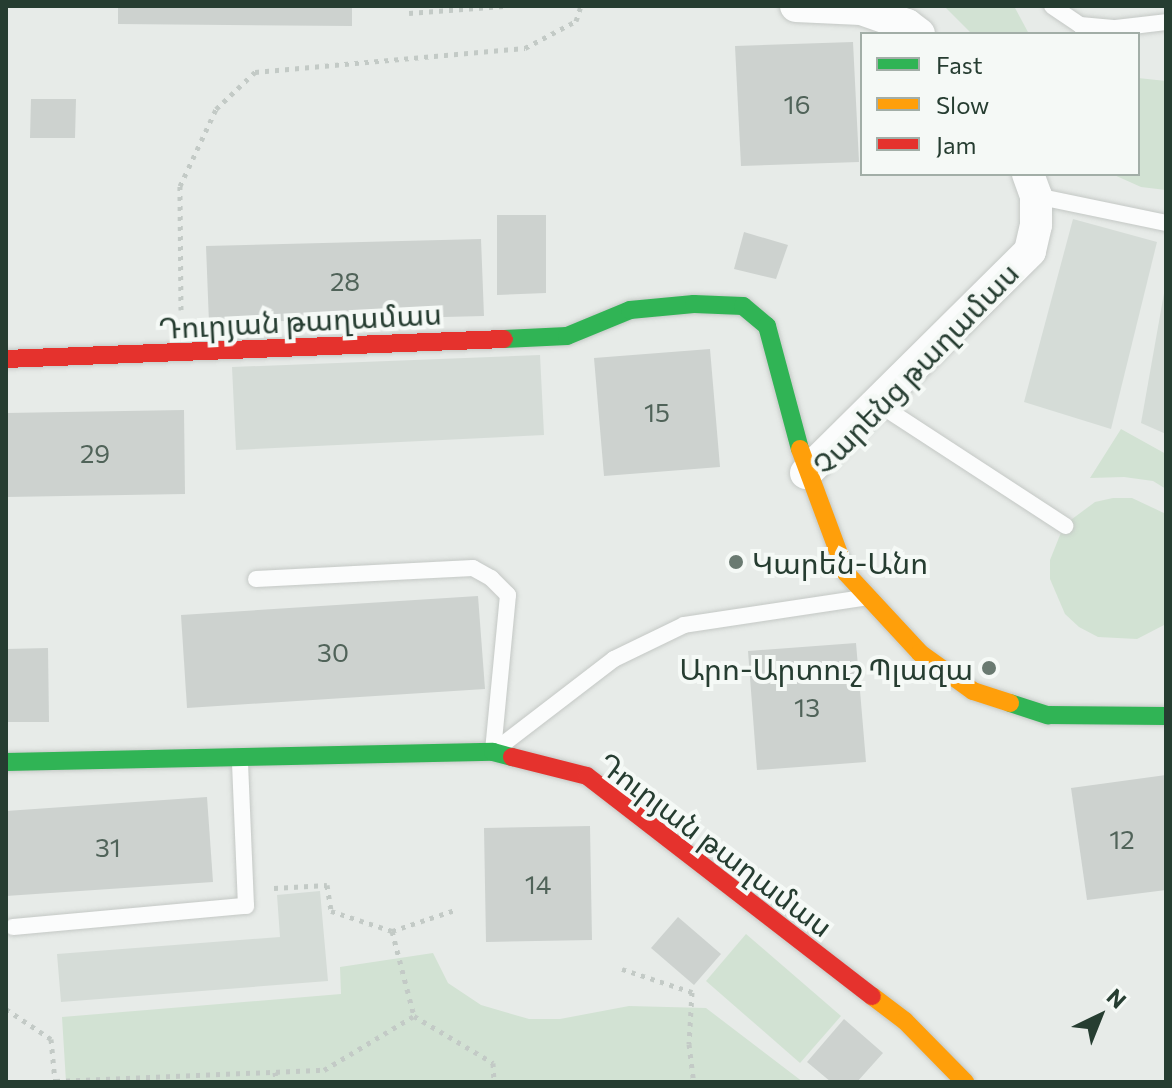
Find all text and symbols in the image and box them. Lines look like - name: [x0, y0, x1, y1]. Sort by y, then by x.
- legend: [860, 32, 1140, 176]
- text: Fast: [936, 50, 983, 79]
- house number: 16: [784, 88, 810, 120]
- text: Slow: [936, 90, 989, 119]
- text: Jam: [936, 130, 976, 159]
- street label: Չարենց թաղամաս: [804, 254, 1026, 482]
- house number: 28: [330, 265, 360, 297]
- street label: Դուրյան թաղամաս: [157, 295, 443, 345]
- house number: 15: [644, 396, 670, 428]
- house number: 29: [80, 437, 110, 469]
- place label: Կարեն-Անո: [752, 544, 928, 580]
- marker: Կարեն-Անո: [727, 553, 745, 571]
- house number: 30: [317, 636, 349, 668]
- place label: Արո-Արտուշ Պլազա: [679, 650, 973, 686]
- marker: Արո-Արտուշ Պլազա: [980, 659, 998, 677]
- house number: 13: [794, 691, 820, 723]
- street label: Դուրյան թաղամաս: [592, 744, 840, 944]
- house number: 12: [1109, 823, 1135, 855]
- house number: 31: [95, 831, 121, 863]
- house number: 14: [525, 868, 551, 900]
- north arrow: [1060, 976, 1140, 1056]
- text: N: [1101, 983, 1132, 1014]

